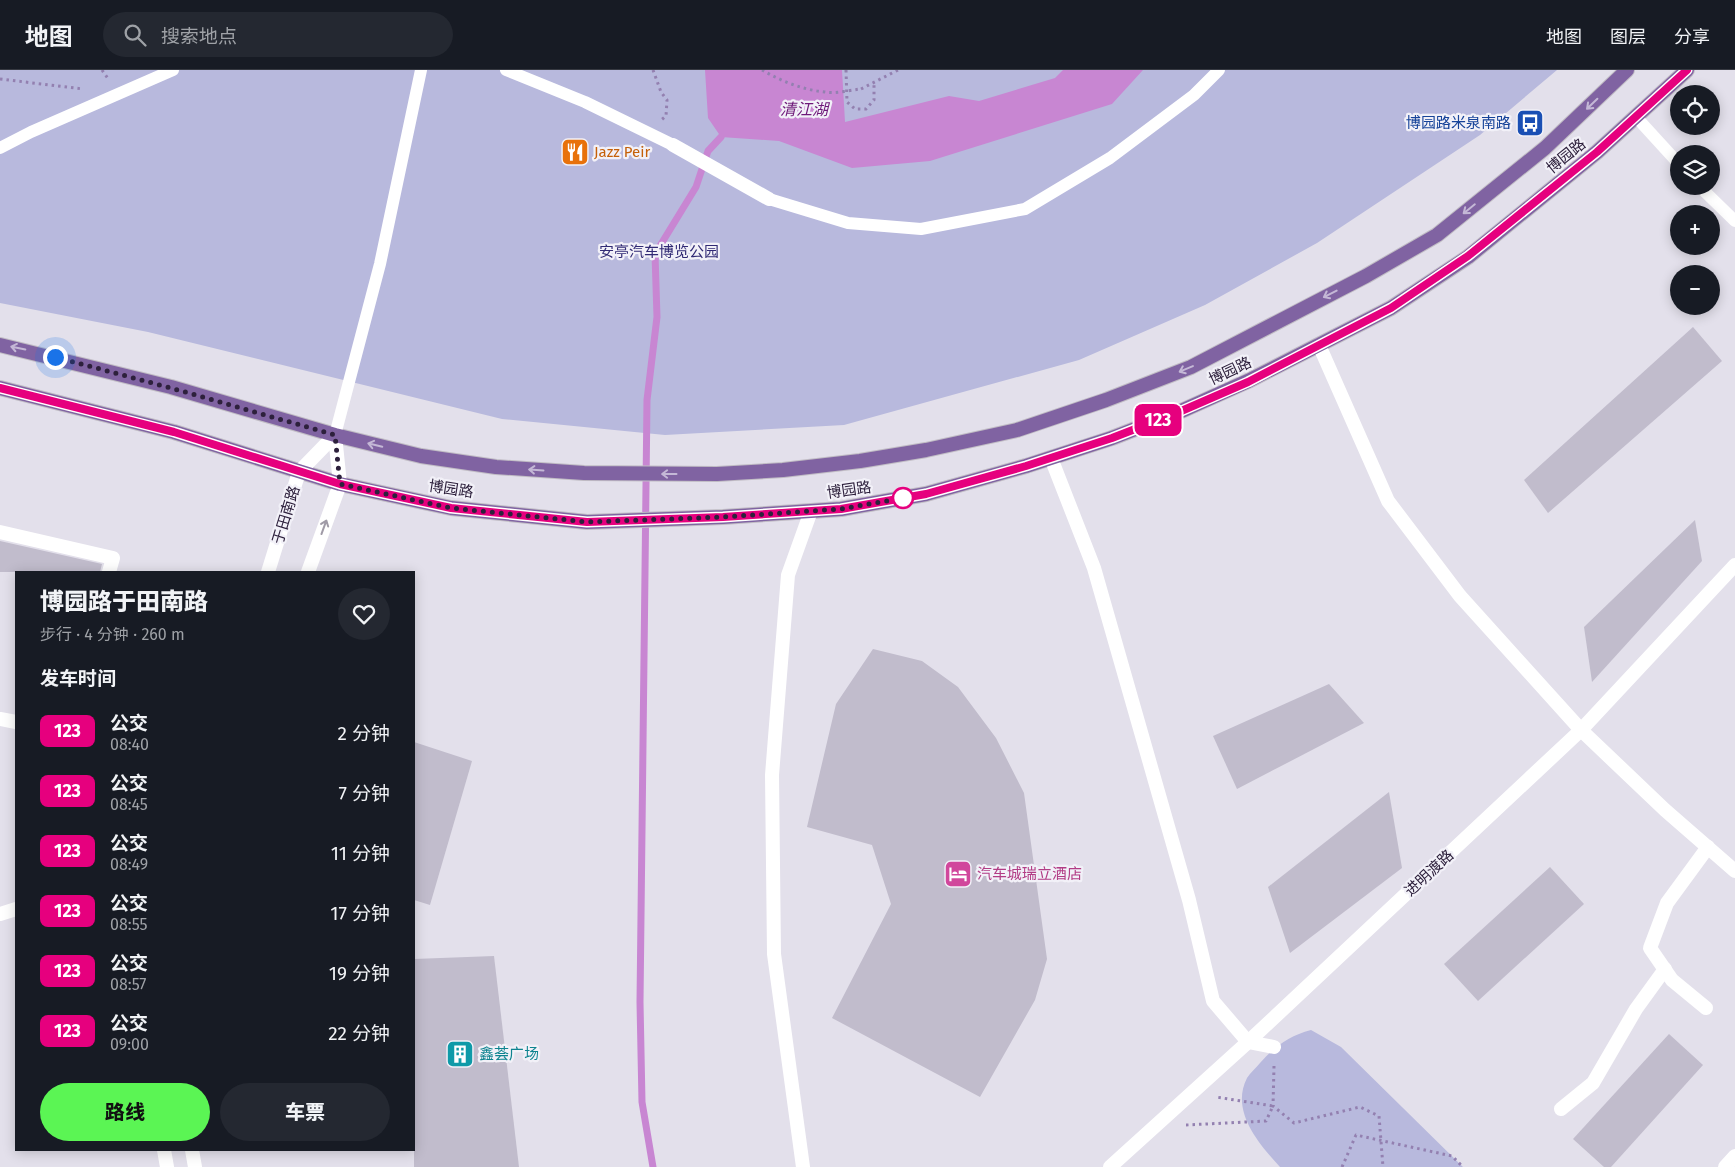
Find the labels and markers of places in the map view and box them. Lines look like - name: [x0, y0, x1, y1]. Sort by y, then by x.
- bus stop icon: 博园路米泉南路: [1515, 108, 1545, 138]
- place label: 博园路米泉南路: [1406, 114, 1511, 132]
- restaurant icon: Jazz Peir: [560, 137, 590, 167]
- place label: Jazz Peir: [594, 143, 650, 161]
- unlabelled marker: [892, 487, 914, 509]
- hotel icon: 汽车城瑞立酒店: [943, 859, 973, 889]
- place label: 汽车城瑞立酒店: [977, 865, 1082, 883]
- building icon: 鑫荟广场: [445, 1039, 475, 1069]
- place label: 鑫荟广场: [479, 1045, 539, 1063]

